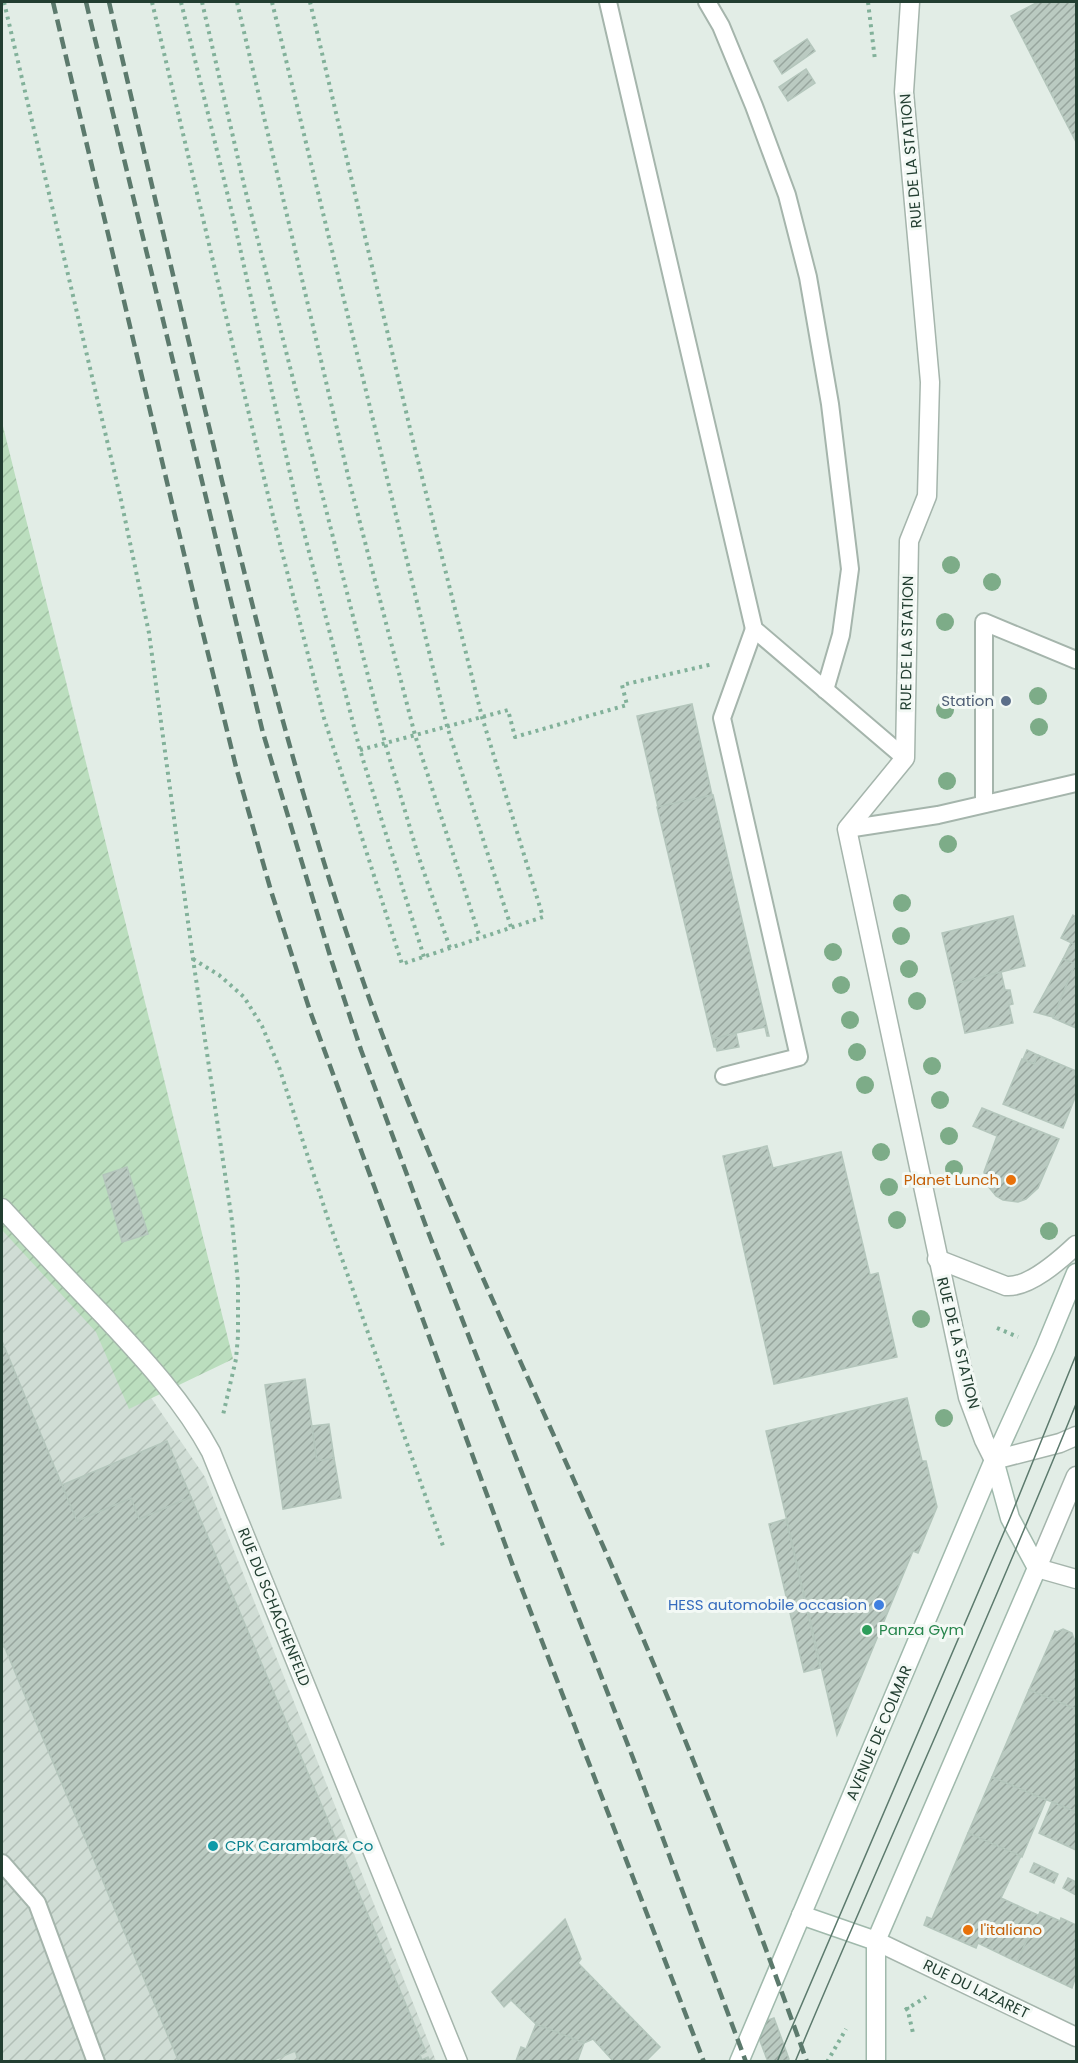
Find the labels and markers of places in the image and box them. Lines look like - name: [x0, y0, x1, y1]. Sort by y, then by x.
- place label: Station: [941, 690, 994, 711]
- marker: Station: [999, 694, 1013, 708]
- place label: Planet Lunch: [904, 1169, 999, 1190]
- marker: Planet Lunch: [1004, 1173, 1018, 1187]
- place label: HESS automobile occasion: [668, 1594, 867, 1615]
- marker: HESS automobile occasion: [872, 1598, 886, 1612]
- place label: Panza Gym: [879, 1619, 964, 1640]
- marker: Panza Gym: [860, 1623, 874, 1637]
- place label: CPK Carambar& Co: [225, 1835, 373, 1856]
- marker: CPK Carambar& Co: [206, 1839, 220, 1853]
- place label: l'italiano: [980, 1919, 1042, 1940]
- marker: l'italiano: [961, 1923, 975, 1937]

